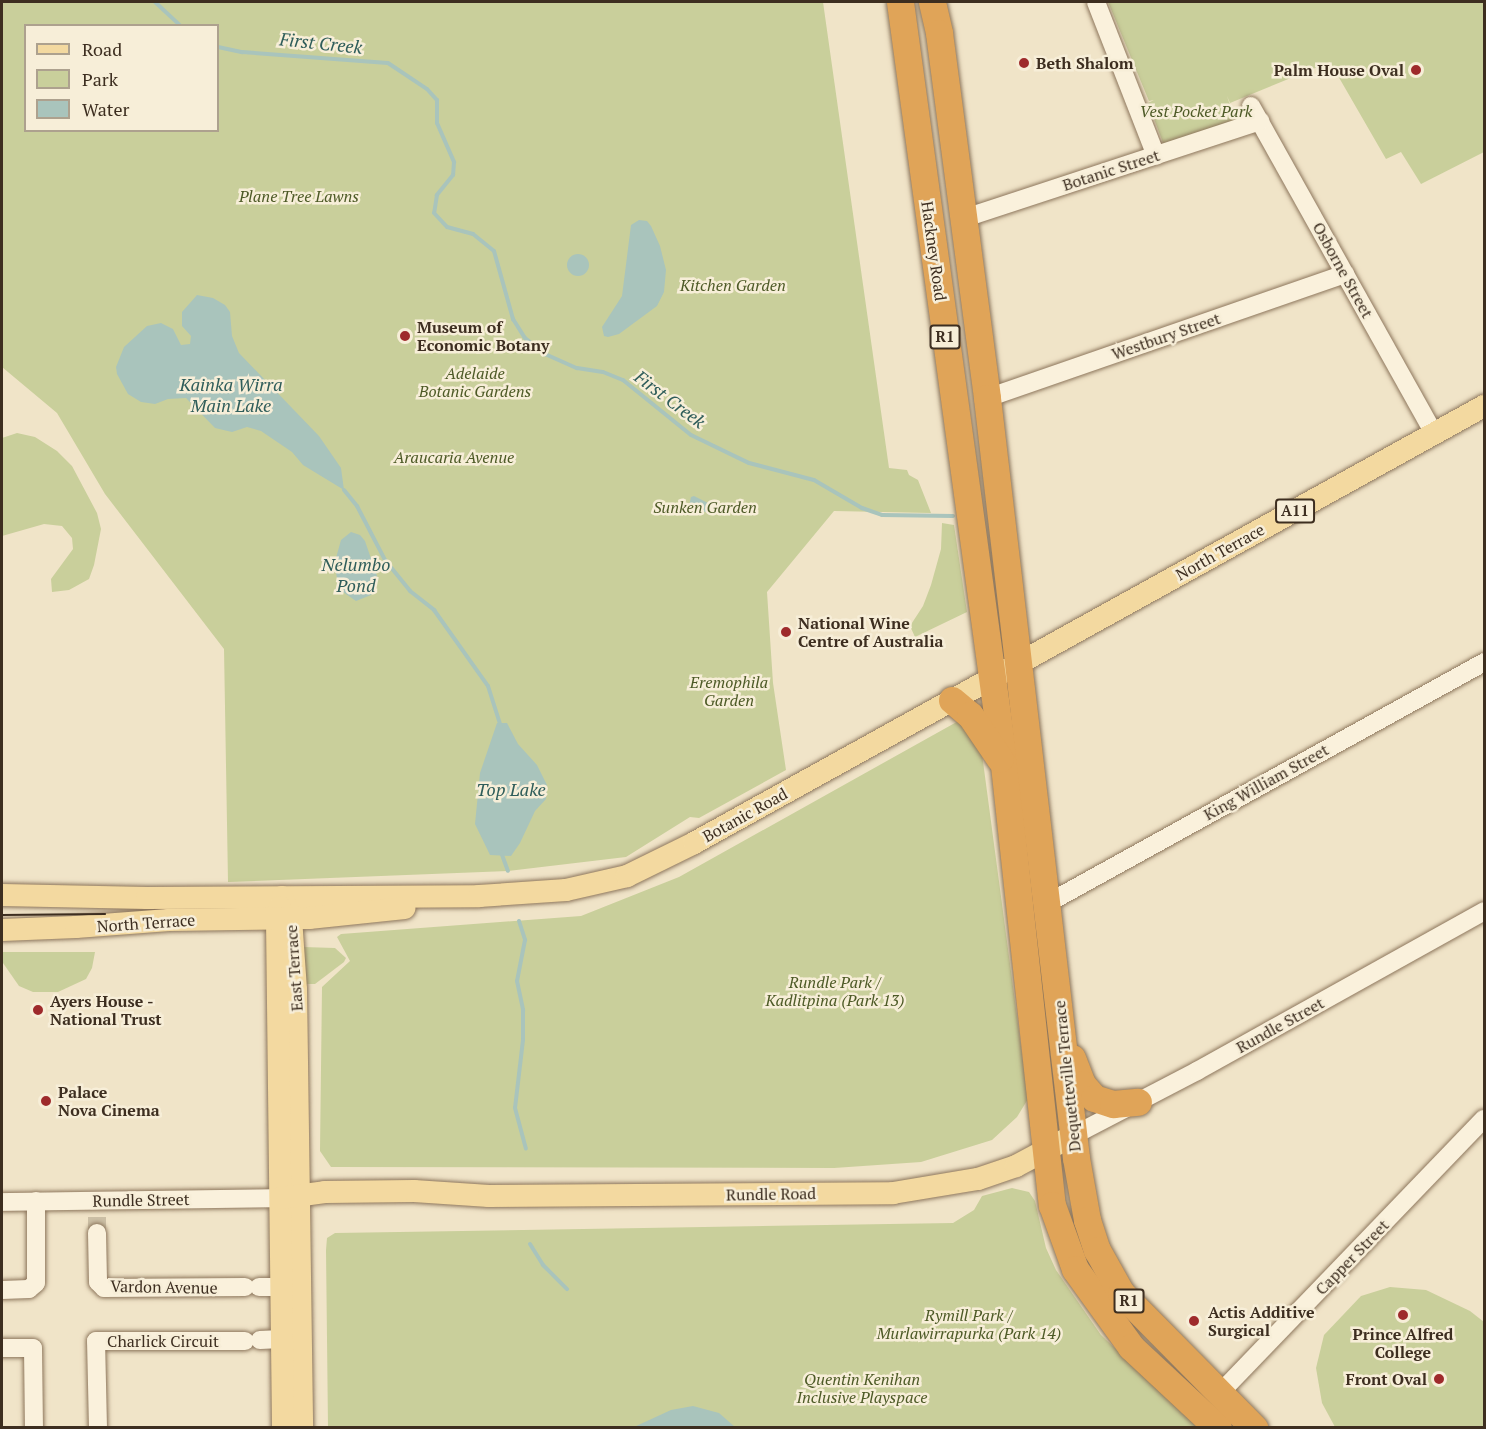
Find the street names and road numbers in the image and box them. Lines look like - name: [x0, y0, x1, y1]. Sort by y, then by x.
- street label: Botanic Street: [1060, 145, 1162, 195]
- street label: Hackney Road: [918, 200, 950, 302]
- street label: Osborne Street: [1309, 219, 1377, 321]
- street label: Westbury Street: [1109, 308, 1223, 364]
- road number: R1: [928, 325, 962, 349]
- road number: A11: [1274, 499, 1316, 523]
- street label: North Terrace: [1172, 520, 1268, 584]
- street label: King William Street: [1200, 740, 1332, 824]
- street label: Botanic Road: [699, 784, 791, 846]
- street label: North Terrace: [96, 910, 196, 936]
- street label: East Terrace: [281, 924, 307, 1012]
- street label: Rundle Street: [1233, 993, 1327, 1057]
- street label: Dequetteville Terrace: [1050, 999, 1084, 1153]
- street label: Rundle Road: [726, 1184, 816, 1204]
- street label: Rundle Street: [92, 1190, 190, 1210]
- street label: Capper Street: [1311, 1215, 1393, 1299]
- street label: Vardon Avenue: [110, 1276, 218, 1298]
- road number: R1: [1112, 1289, 1146, 1313]
- street label: Charlick Circuit: [107, 1331, 219, 1351]

